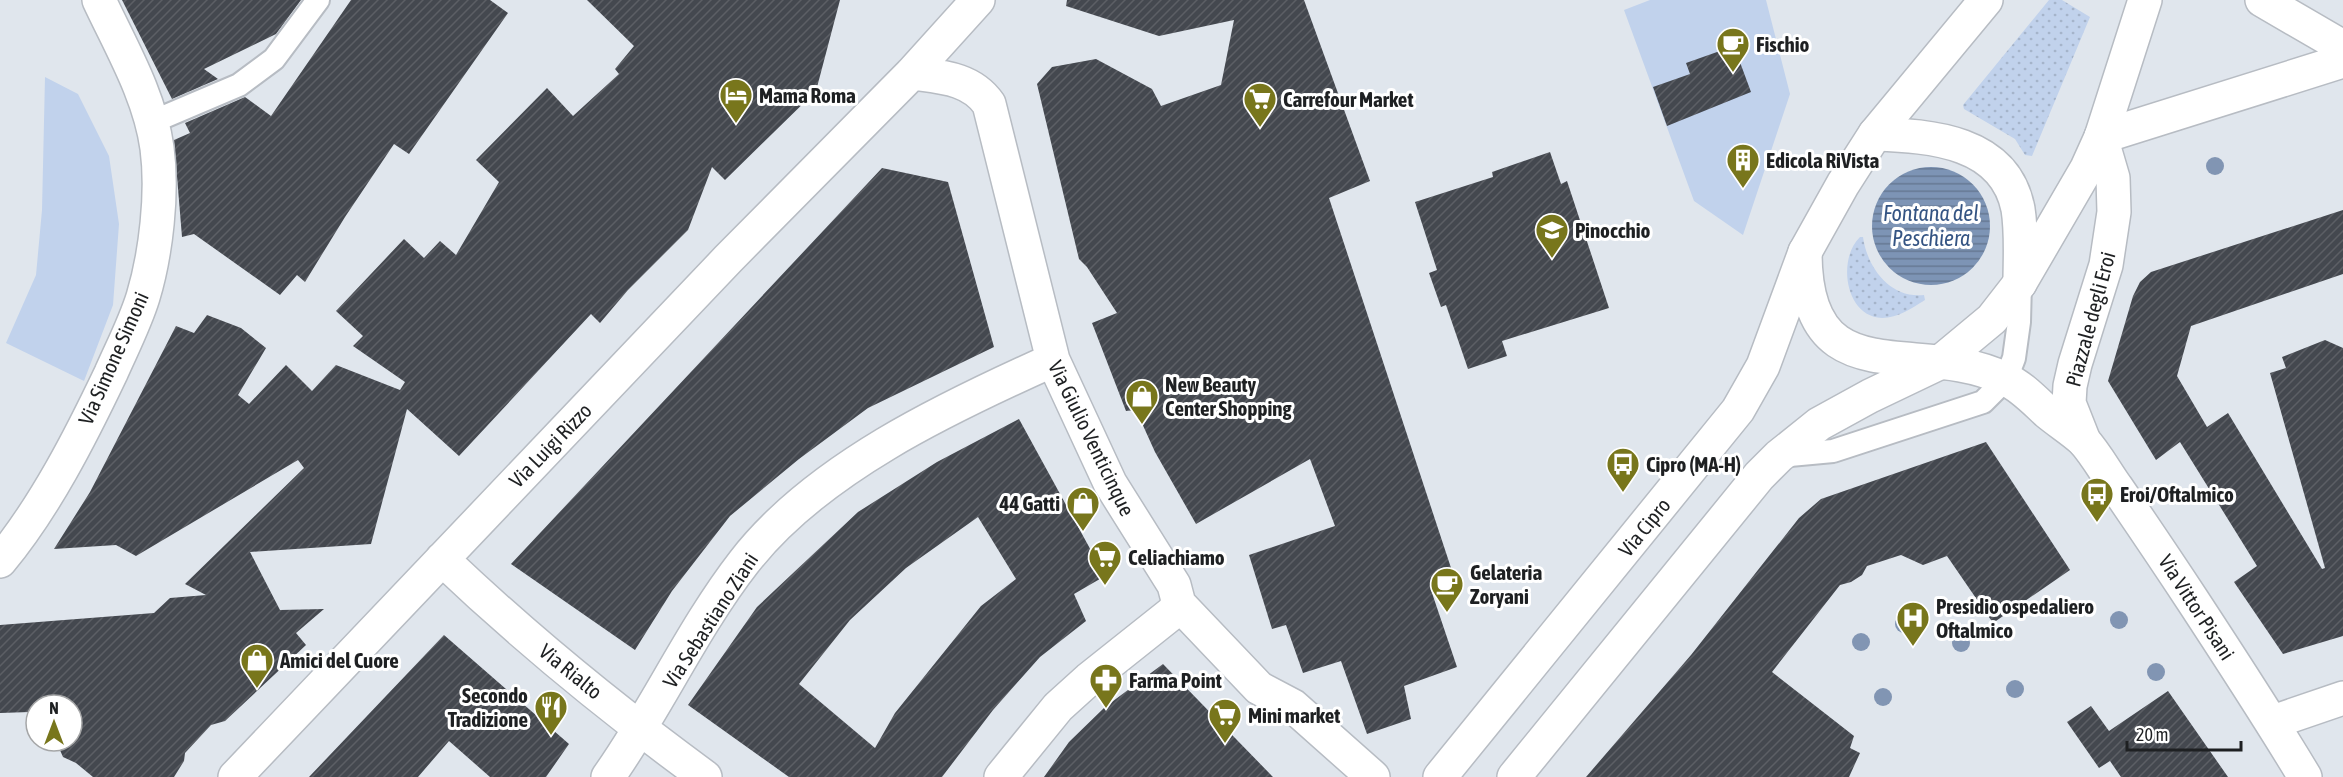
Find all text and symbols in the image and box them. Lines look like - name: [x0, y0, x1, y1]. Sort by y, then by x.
- cafe icon: Fischio: [1715, 26, 1751, 73]
- place label: Fischio: [1756, 32, 1809, 56]
- hotel icon: Mama Roma: [718, 77, 754, 124]
- supermarket icon: Carrefour Market: [1242, 81, 1278, 128]
- place label: Mama Roma: [759, 83, 856, 107]
- place label: Carrefour Market: [1283, 87, 1413, 111]
- building icon: Edicola RiVista: [1725, 142, 1761, 189]
- place label: Edicola RiVista: [1766, 148, 1879, 172]
- water label: Fontana del Peschiera: [1883, 200, 1979, 251]
- school or university icon: Pinocchio: [1534, 212, 1570, 259]
- place label: Pinocchio: [1575, 218, 1651, 242]
- street label: Piazzale degli Eroi: [2060, 249, 2120, 389]
- street label: Via Simone Simoni: [73, 288, 153, 428]
- street label: Via Giulio Venticinque: [1044, 356, 1140, 520]
- place label: New Beauty Center Shopping: [1165, 372, 1292, 420]
- shop icon: New Beauty Center Shopping: [1124, 378, 1160, 425]
- street label: Via Luigi Rizzo: [504, 398, 596, 492]
- bus stop icon: Cipro (MA-H): [1605, 446, 1641, 493]
- place label: Cipro (MA-H): [1646, 452, 1741, 476]
- bus stop icon: Eroi/Oftalmico: [2079, 476, 2115, 523]
- place label: Eroi/Oftalmico: [2120, 482, 2234, 506]
- shop icon: 44 Gatti: [1065, 485, 1101, 532]
- place label: 44 Gatti: [999, 491, 1060, 515]
- street label: Via Cipro: [1613, 493, 1675, 561]
- supermarket icon: Celiachiamo: [1087, 539, 1123, 586]
- place label: Celiachiamo: [1128, 545, 1225, 569]
- street label: Via Sebastiano Ziani: [657, 548, 763, 692]
- street label: Via Vittor Pisani: [2154, 550, 2240, 664]
- place label: Gelateria Zoryani: [1470, 560, 1542, 608]
- cafe icon: Gelateria Zoryani: [1429, 566, 1465, 613]
- place label: Presidio ospedaliero Oftalmico: [1936, 594, 2094, 642]
- hospital icon: Presidio ospedaliero Oftalmico: [1895, 600, 1931, 647]
- street label: Via Rialto: [535, 638, 607, 704]
- shop icon: Amici del Cuore: [239, 642, 275, 689]
- place label: Amici del Cuore: [279, 648, 399, 672]
- pharmacy icon: Farma Point: [1088, 662, 1124, 709]
- place label: Farma Point: [1129, 668, 1222, 692]
- place label: Secondo Tradizione: [448, 683, 528, 731]
- restaurant icon: Secondo Tradizione: [533, 689, 569, 736]
- north arrow: [24, 693, 84, 753]
- supermarket icon: Mini market: [1207, 697, 1243, 744]
- text: N: [49, 699, 59, 717]
- place label: Mini market: [1248, 703, 1340, 727]
- scale bar: [2127, 714, 2241, 752]
- text: 20 m: [2136, 724, 2168, 745]

